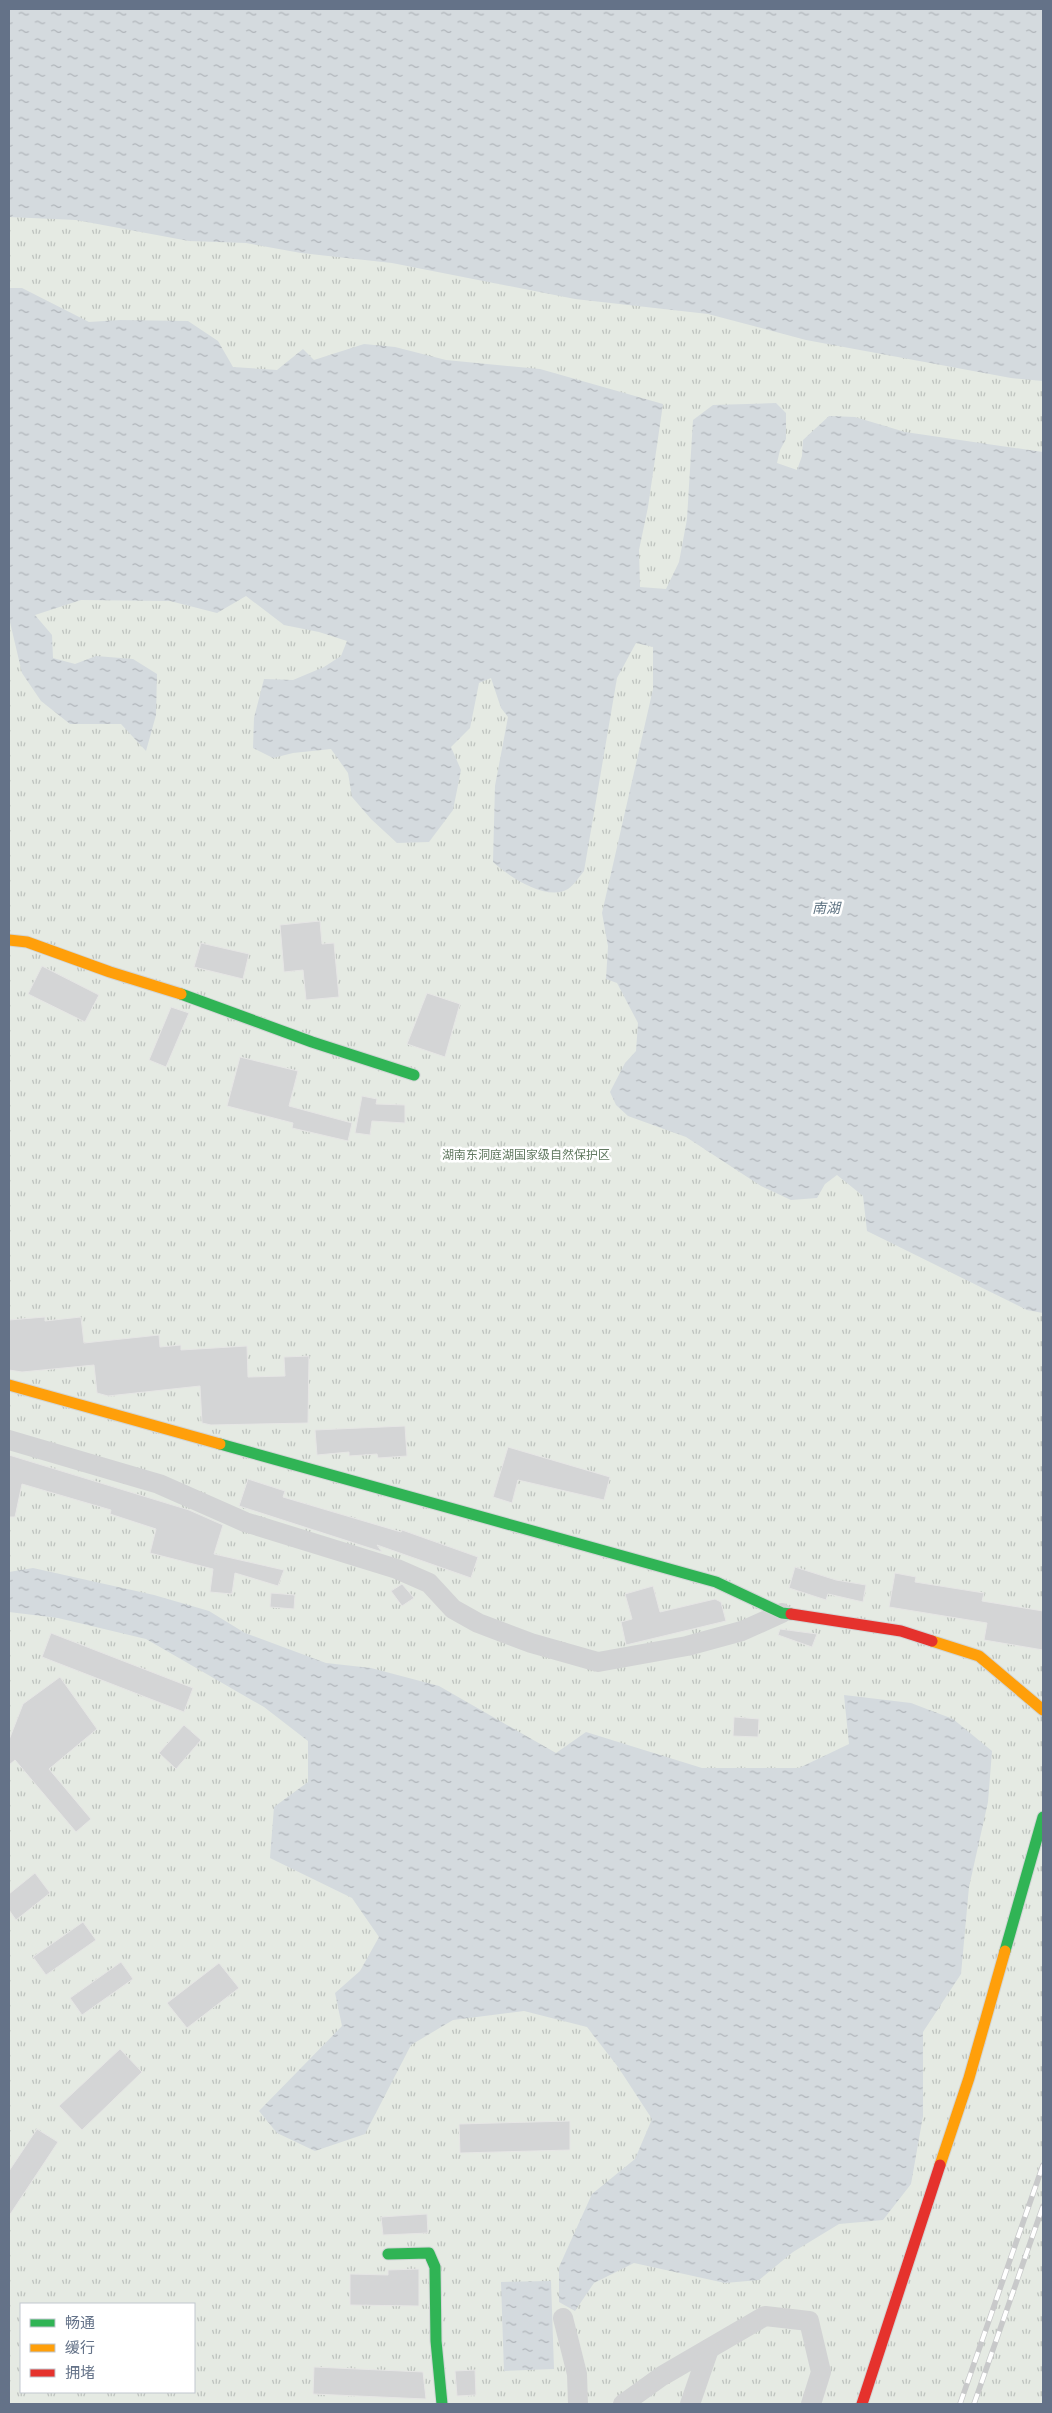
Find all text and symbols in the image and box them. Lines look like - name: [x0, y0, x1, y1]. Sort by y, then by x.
- water label: 南湖: [812, 901, 842, 918]
- park label: 湖南东洞庭湖国家级自然保护区: [442, 1148, 610, 1164]
- legend: [20, 2303, 195, 2393]
- text: 畅通: [65, 2315, 95, 2334]
- text: 缓行: [65, 2340, 95, 2359]
- text: 拥堵: [65, 2365, 95, 2384]

